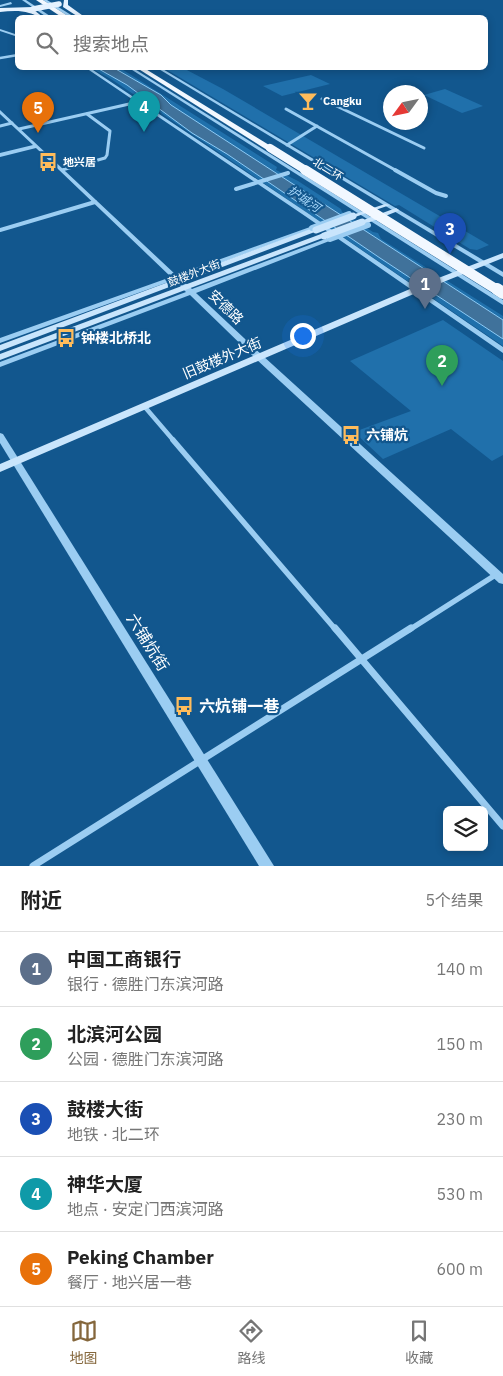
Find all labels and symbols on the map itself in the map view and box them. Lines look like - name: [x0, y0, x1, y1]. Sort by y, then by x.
- north arrow: [383, 85, 428, 130]
- bar icon: Cangku: [297, 90, 319, 112]
- pin: 4: [128, 91, 160, 132]
- pin: 5: [22, 92, 54, 133]
- place label: Cangku: [323, 94, 362, 108]
- bus stop icon: 地兴居: [37, 151, 59, 173]
- street label: 北二环: [310, 154, 346, 184]
- place label: 地兴居: [63, 155, 96, 169]
- water label: 护城河: [285, 182, 325, 216]
- pin: 3: [434, 213, 466, 254]
- street label: 鼓楼外大街: [166, 257, 222, 289]
- pin: 1: [409, 268, 441, 309]
- street label: 安德路: [205, 286, 247, 328]
- your location: [290, 323, 316, 349]
- bus stop icon: 钟楼北桥北: [55, 327, 77, 349]
- place label: 钟楼北桥北: [81, 329, 151, 347]
- street label: 旧鼓楼外大街: [180, 333, 264, 383]
- pin: 2: [426, 345, 458, 386]
- bus stop icon: 六铺炕: [340, 424, 362, 446]
- place label: 六铺炕: [366, 426, 408, 444]
- street label: 六铺炕街: [123, 610, 173, 674]
- bus stop icon: 六炕铺一巷: [173, 695, 195, 717]
- place label: 六炕铺一巷: [199, 696, 280, 716]

